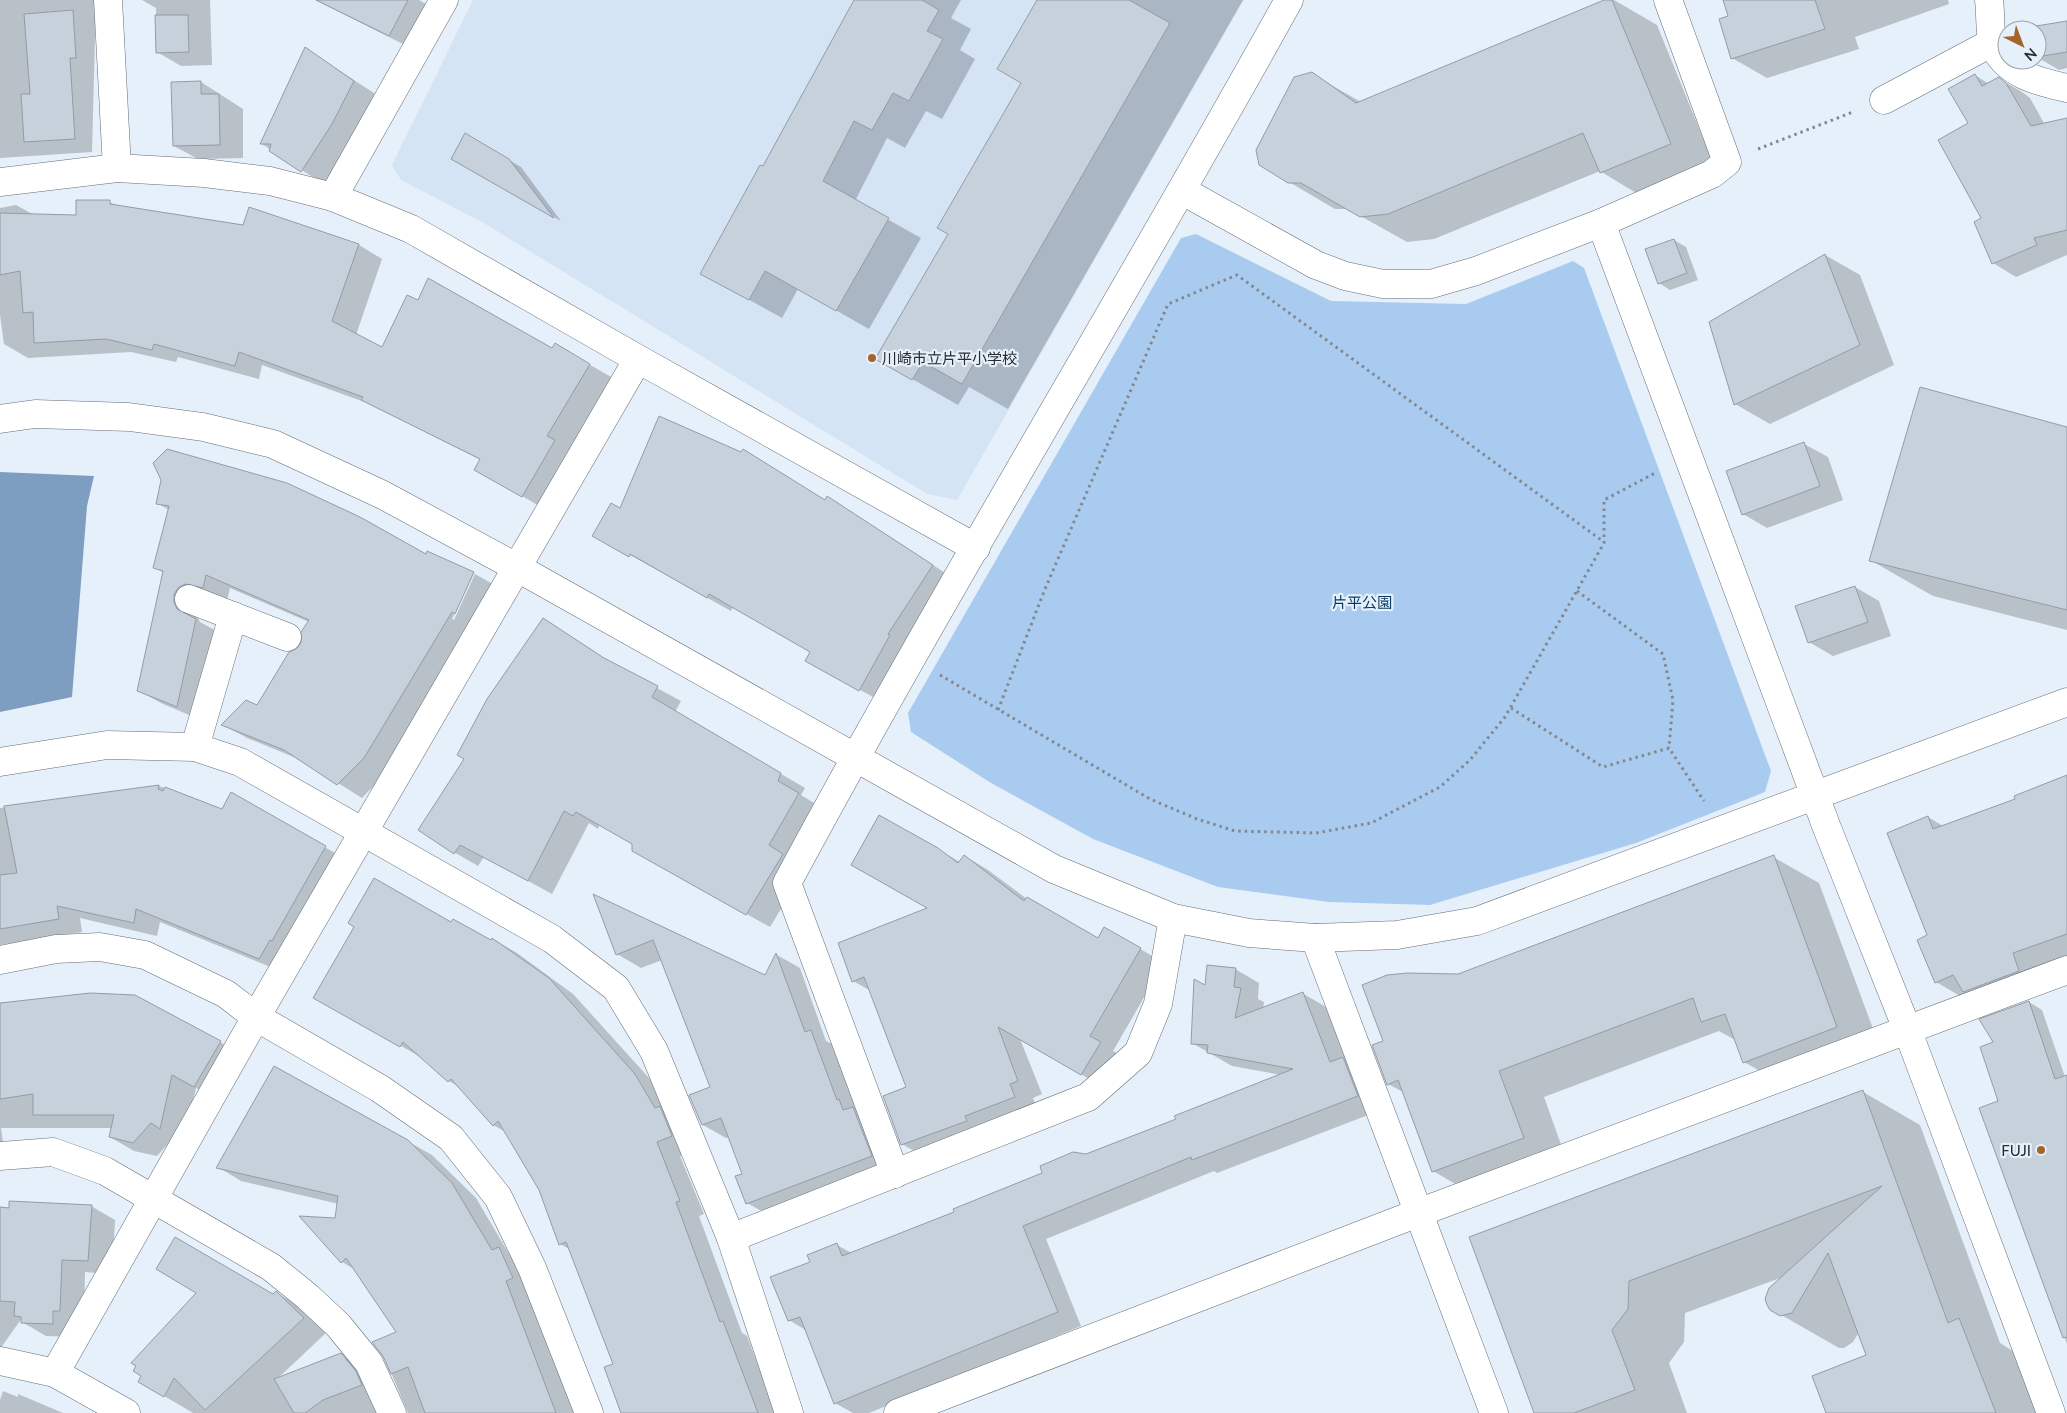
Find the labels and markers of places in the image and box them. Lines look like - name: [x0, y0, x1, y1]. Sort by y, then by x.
- place label: 川崎市立片平小学校: [882, 349, 1017, 367]
- marker: 川崎市立片平小学校: [866, 352, 878, 364]
- place label: FUJI: [2001, 1141, 2031, 1159]
- marker: FUJI: [2035, 1144, 2047, 1156]

